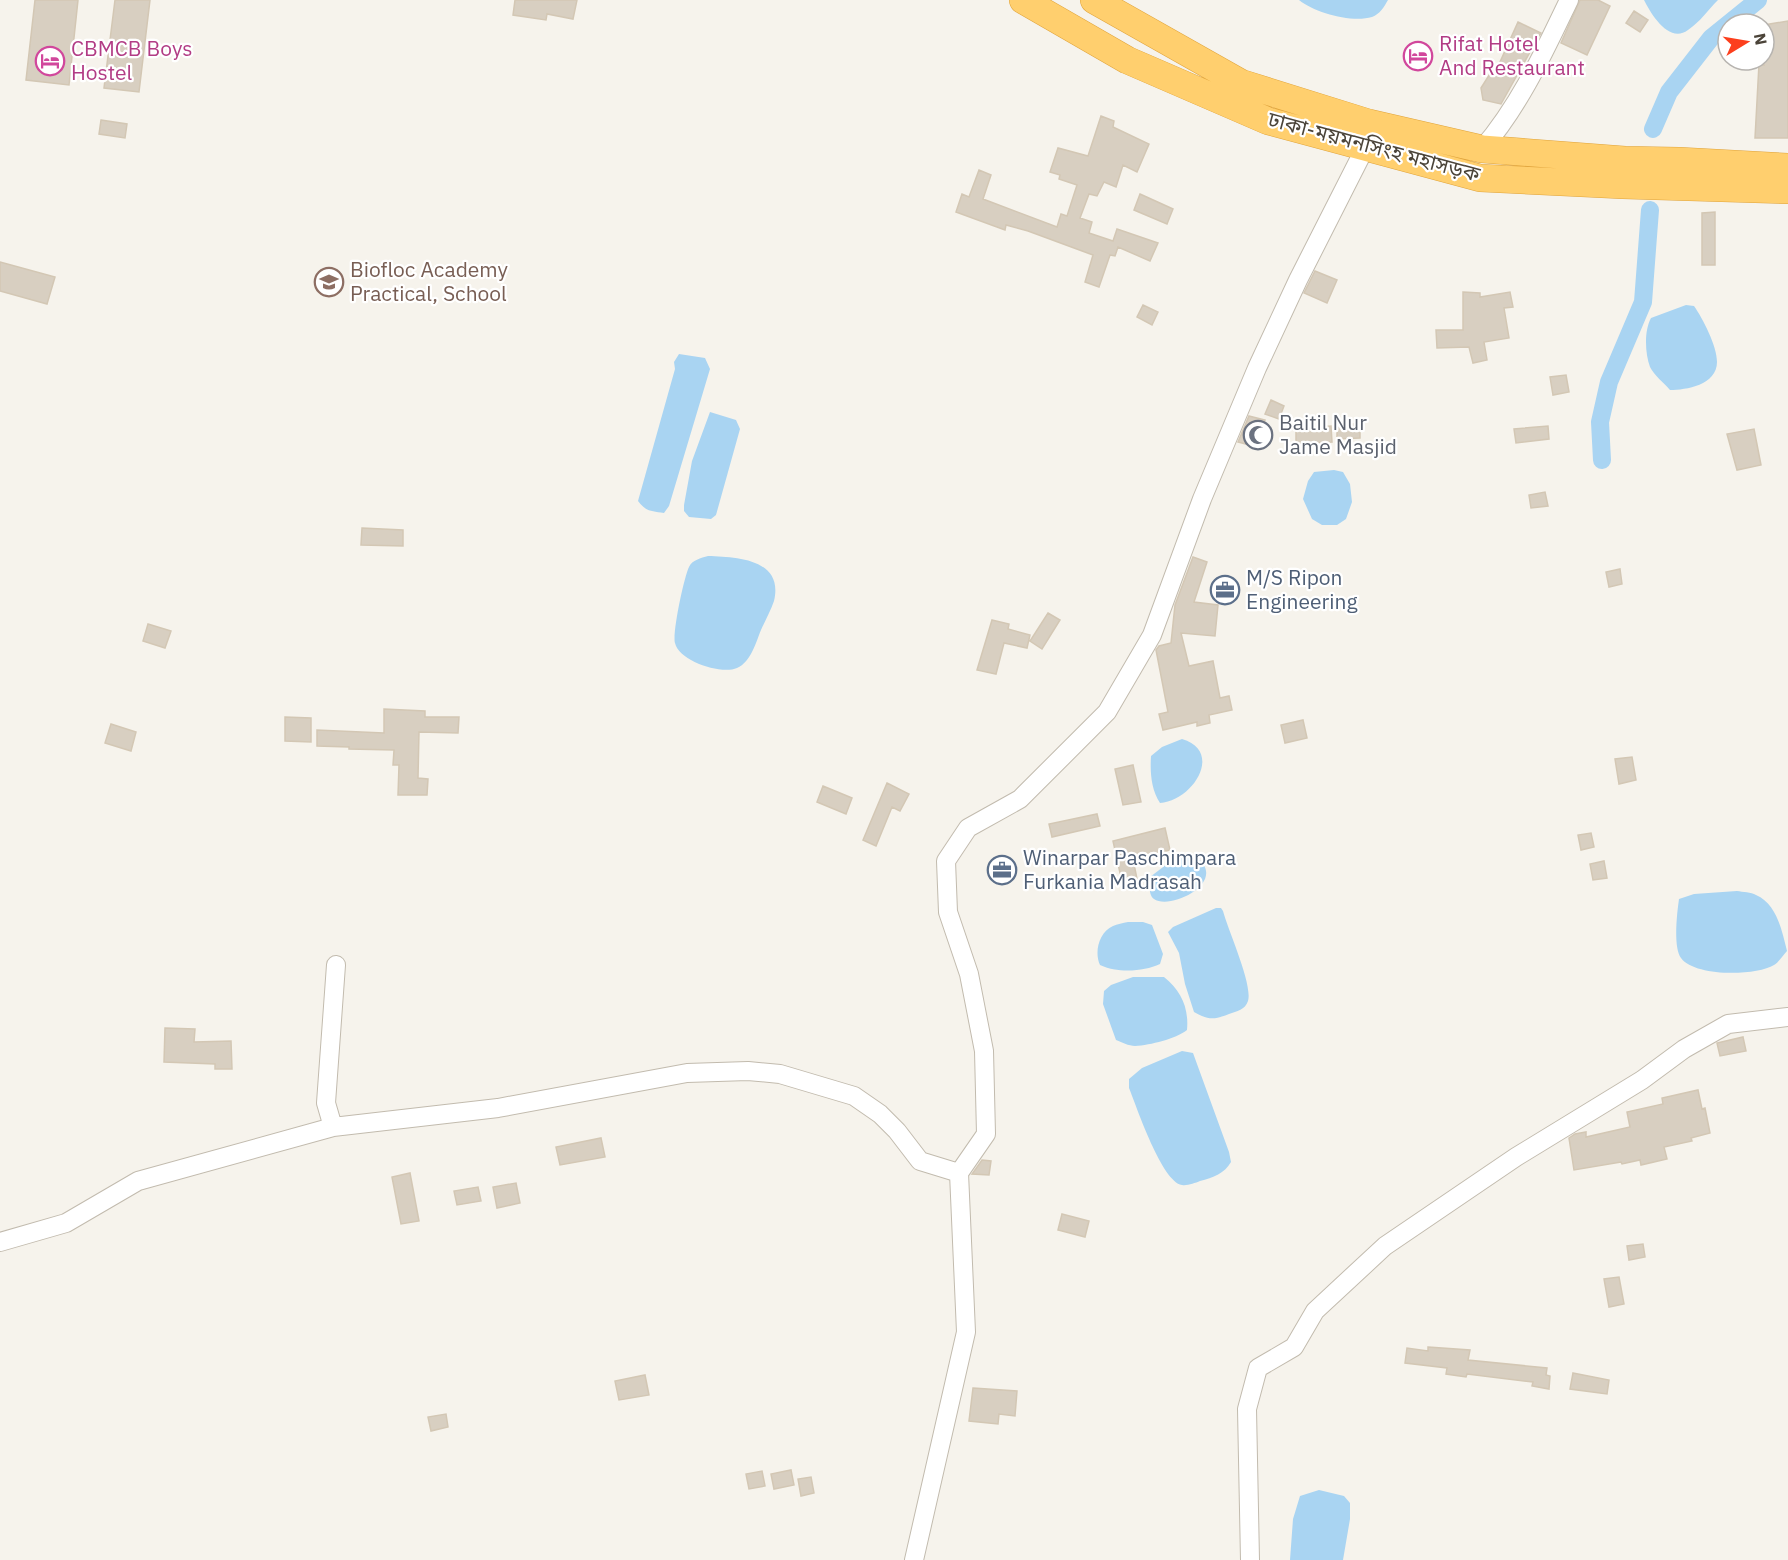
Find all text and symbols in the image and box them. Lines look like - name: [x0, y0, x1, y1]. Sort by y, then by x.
- north arrow: [1716, 12, 1776, 72]
- place label: Rifat Hotel And Restaurant: [1439, 29, 1585, 81]
- text: N: [1750, 32, 1772, 47]
- place label: CBMCB Boys Hostel: [71, 34, 193, 86]
- hotel icon: Rifat Hotel And Restaurant: [1402, 40, 1434, 72]
- hotel icon: CBMCB Boys Hostel: [34, 45, 66, 77]
- street label: ঢাকা-ময়মনসিংহ মহাসড়ক: [1264, 104, 1484, 188]
- place label: Biofloc Academy Practical, School: [350, 255, 509, 307]
- school or university icon: Biofloc Academy Practical, School: [313, 266, 345, 298]
- place label: Baitil Nur Jame Masjid: [1279, 408, 1397, 460]
- mosque icon: Baitil Nur Jame Masjid: [1242, 419, 1274, 451]
- place label: M/S Ripon Engineering: [1246, 563, 1357, 615]
- office icon: M/S Ripon Engineering: [1209, 574, 1241, 606]
- place label: Winarpar Paschimpara Furkania Madrasah: [1023, 843, 1236, 895]
- office icon: Winarpar Paschimpara Furkania Madrasah: [986, 854, 1018, 886]

